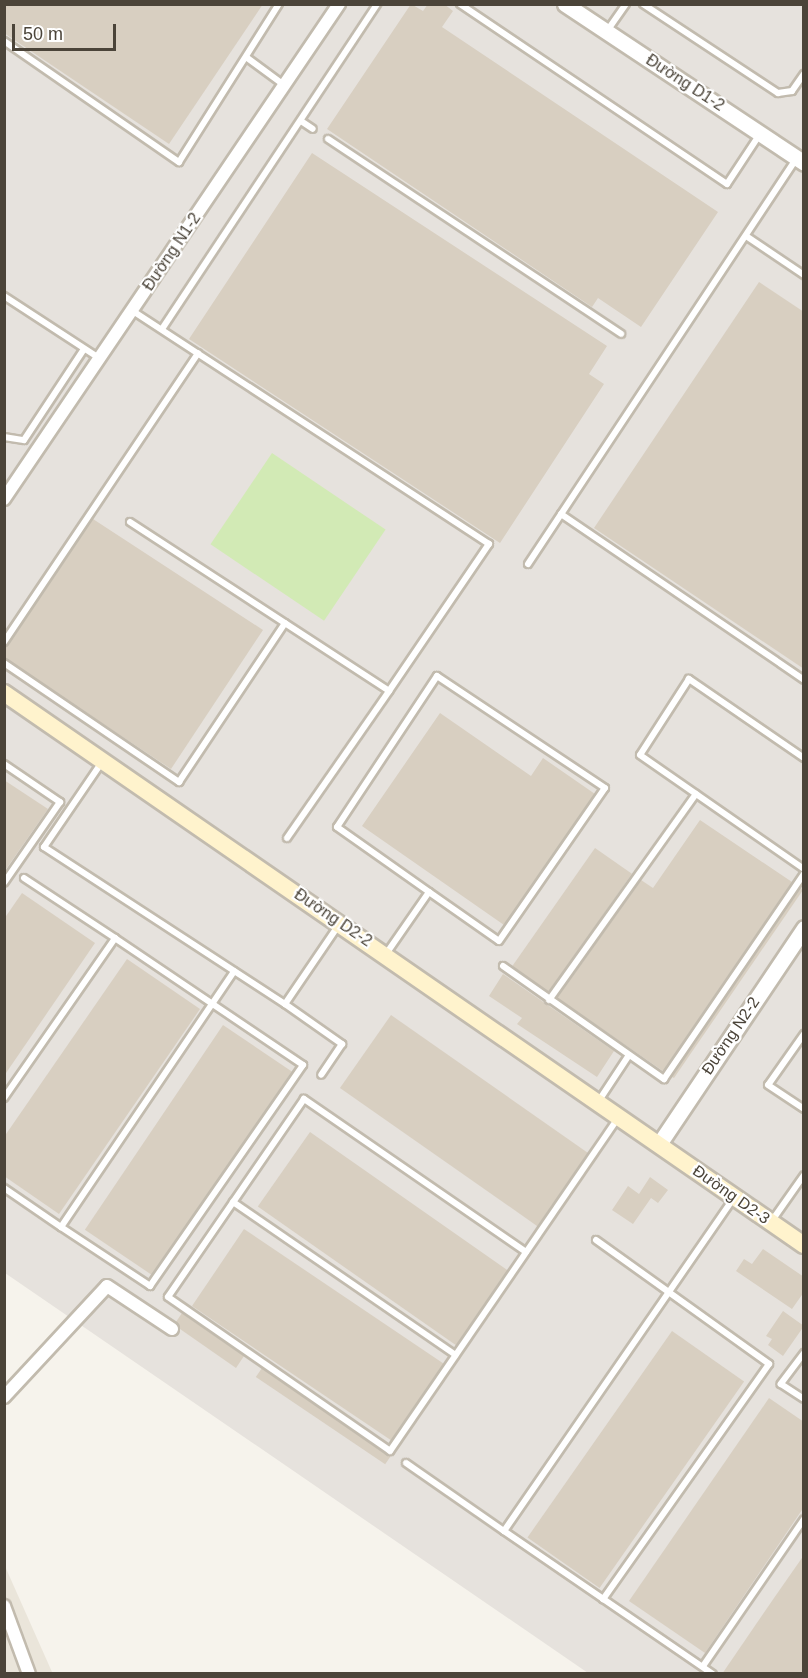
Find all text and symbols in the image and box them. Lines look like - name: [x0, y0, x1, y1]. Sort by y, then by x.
- scale bar: [15, 12, 118, 50]
- text: 50 m: [23, 24, 63, 44]
- street label: Đường D1-2: [642, 51, 728, 115]
- street label: Đường N1-2: [139, 209, 205, 295]
- street label: Đường D2-2: [290, 885, 376, 951]
- street label: Đường N2-2: [698, 993, 764, 1079]
- street label: Đường D2-3: [689, 1161, 773, 1229]

